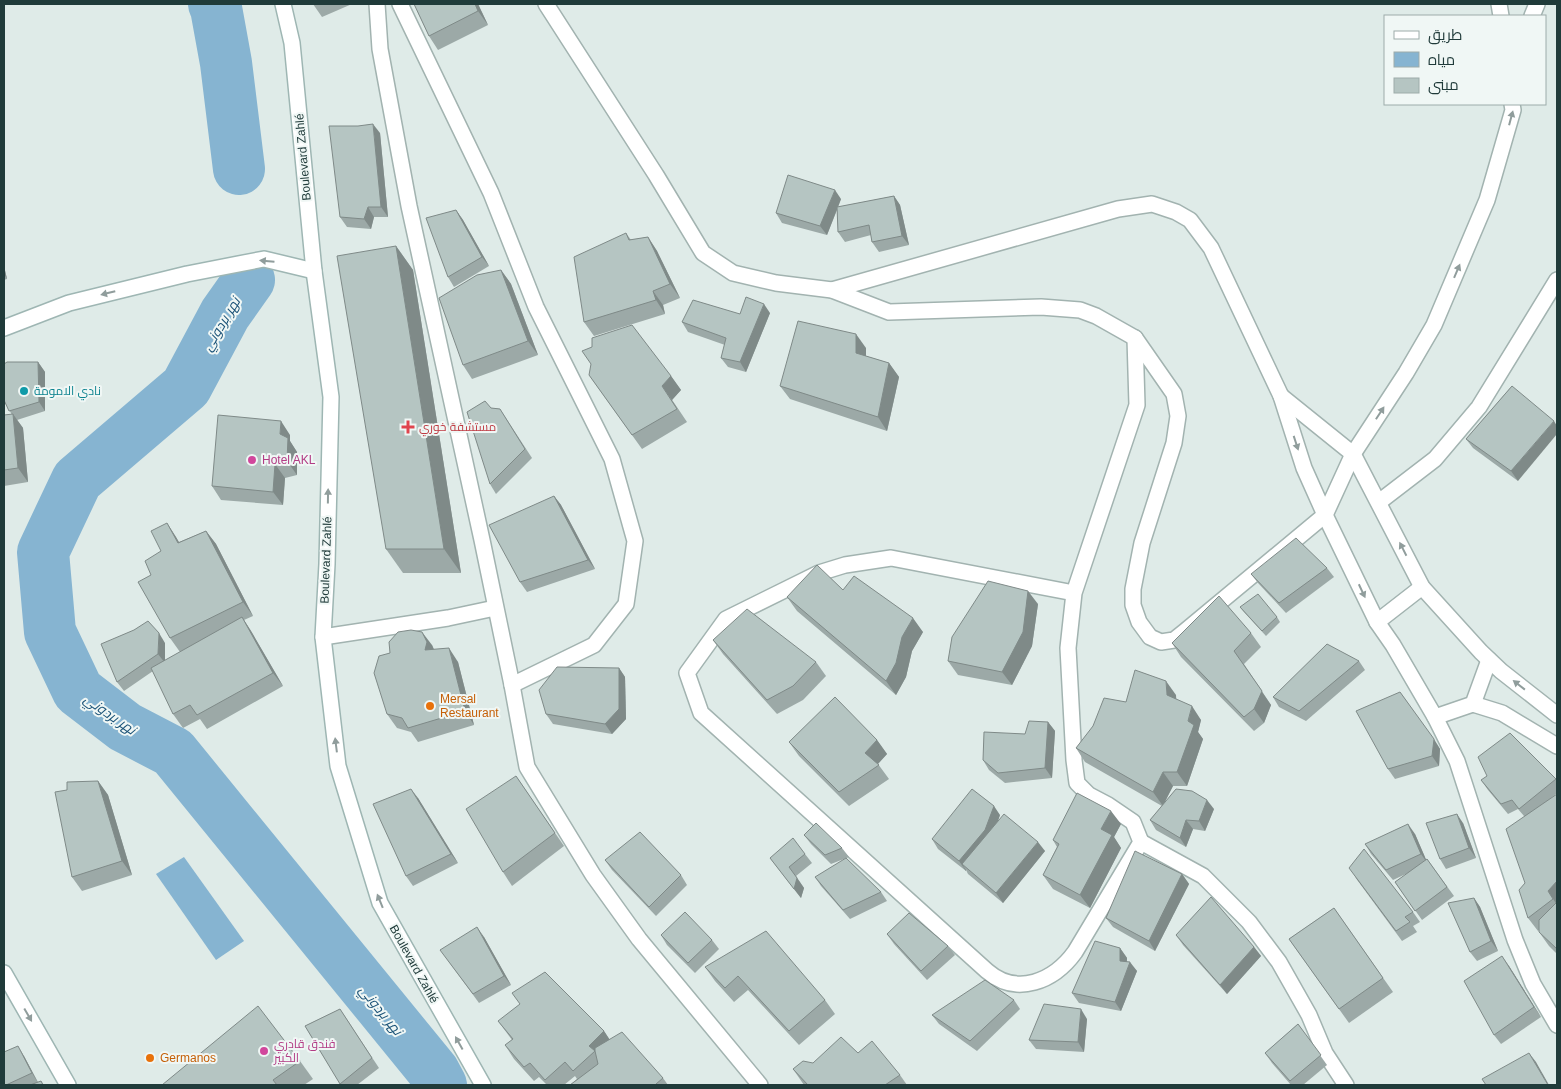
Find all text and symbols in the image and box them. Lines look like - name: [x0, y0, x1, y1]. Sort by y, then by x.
- legend: [1384, 15, 1546, 105]
- text: طريق: [1428, 26, 1462, 45]
- text: مياه: [1428, 51, 1455, 68]
- text: مبنى: [1428, 76, 1459, 95]
- one-way arrow: [1507, 110, 1515, 125]
- street label: Boulevard Zahlé: [292, 113, 314, 201]
- one-way arrow: [258, 257, 274, 265]
- one-way arrow: [1454, 264, 1462, 278]
- one-way arrow: [100, 290, 115, 298]
- water label: نهر بردوني: [199, 293, 247, 356]
- place label: نادي الامومة: [34, 384, 101, 401]
- marker: نادي الامومة: [18, 385, 30, 397]
- one-way arrow: [1375, 407, 1385, 420]
- marker: مستشفة خوري: [401, 420, 415, 434]
- place label: مستشفة خوري: [419, 420, 496, 437]
- one-way arrow: [1293, 435, 1301, 450]
- place label: Hotel AKL: [262, 453, 316, 467]
- marker: Hotel AKL: [246, 454, 258, 466]
- one-way arrow: [325, 488, 333, 504]
- street label: Boulevard Zahlé: [317, 516, 335, 604]
- one-way arrow: [1399, 542, 1407, 557]
- one-way arrow: [1358, 584, 1366, 598]
- one-way arrow: [1512, 680, 1526, 690]
- water label: نهر بردوني: [79, 690, 140, 742]
- place label: Mersal Restaurant: [440, 692, 499, 720]
- marker: Mersal Restaurant: [424, 700, 436, 712]
- one-way arrow: [332, 737, 340, 753]
- one-way arrow: [376, 894, 384, 908]
- street label: Boulevard Zahlé: [387, 922, 441, 1006]
- water label: نهر بردوني: [353, 982, 407, 1042]
- one-way arrow: [24, 1008, 32, 1023]
- place label: فندق قادري الكبير: [273, 1037, 335, 1065]
- one-way arrow: [454, 1037, 463, 1050]
- marker: فندق قادري الكبير: [258, 1045, 270, 1057]
- place label: Germanos: [160, 1051, 216, 1065]
- marker: Germanos: [144, 1052, 156, 1064]

